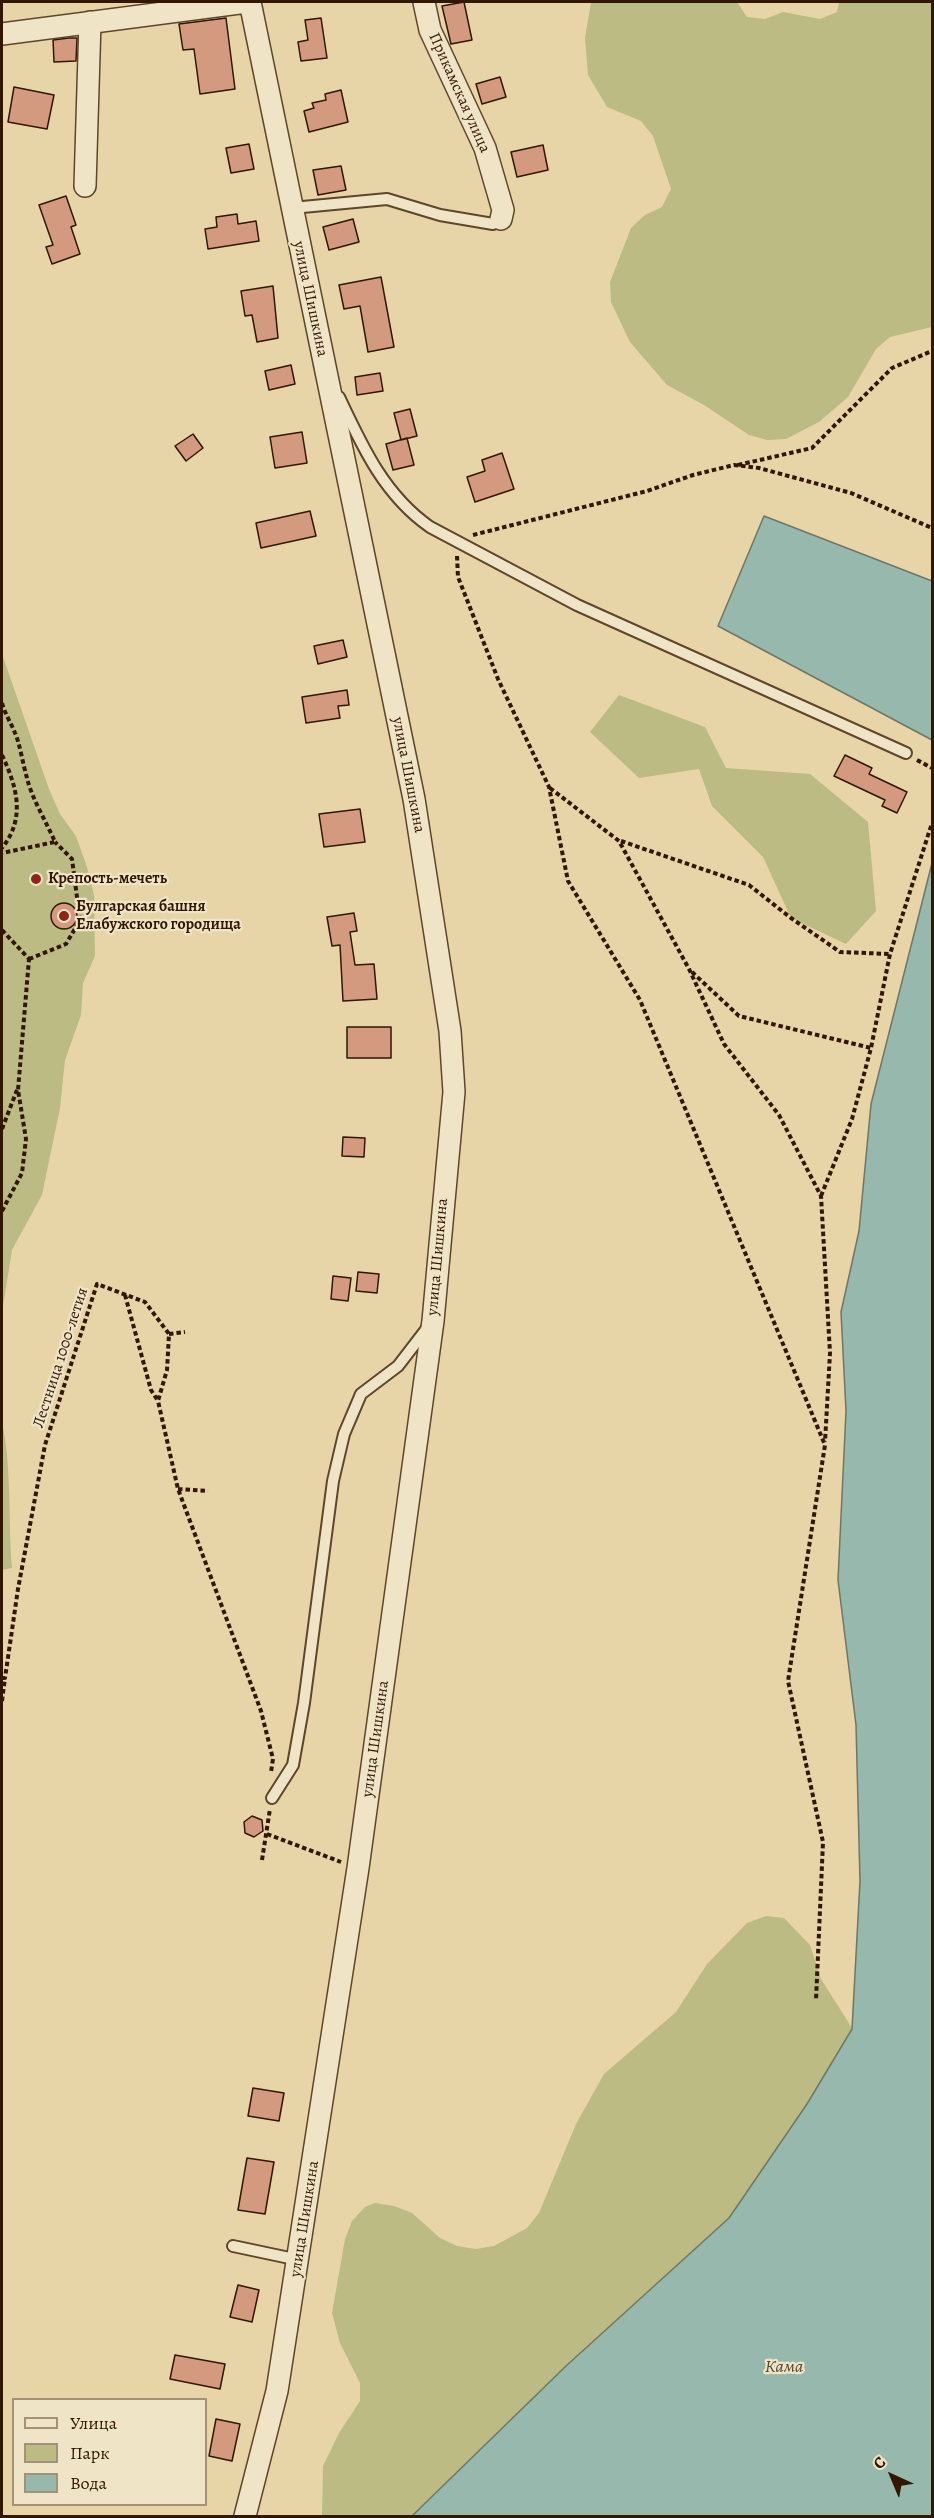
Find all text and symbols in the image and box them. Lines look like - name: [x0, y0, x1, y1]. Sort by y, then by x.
- street label: Прикамская улица: [424, 30, 494, 156]
- street label: улица Шишкина: [288, 239, 332, 359]
- street label: улица Шишкина: [387, 715, 429, 835]
- place label: Крепость-мечеть: [48, 869, 167, 889]
- marker: Крепость-мечеть: [29, 872, 43, 886]
- place label: Булгарская башня Елабужского городища: [76, 897, 241, 935]
- marker: Булгарская башня Елабужского городища: [57, 909, 71, 923]
- street label: улица Шишкина: [423, 1198, 453, 1316]
- street label: Лестница 1000-летия: [29, 1286, 93, 1430]
- street label: улица Шишкина: [358, 1679, 394, 1799]
- street label: улица Шишкина: [286, 2159, 324, 2279]
- water label: Кама: [765, 2357, 803, 2379]
- legend: [12, 2398, 207, 2506]
- text: Улица: [70, 2411, 117, 2435]
- text: Парк: [70, 2441, 110, 2465]
- north arrow: [862, 2446, 922, 2506]
- text: С: [868, 2452, 891, 2474]
- text: Вода: [70, 2471, 107, 2495]

